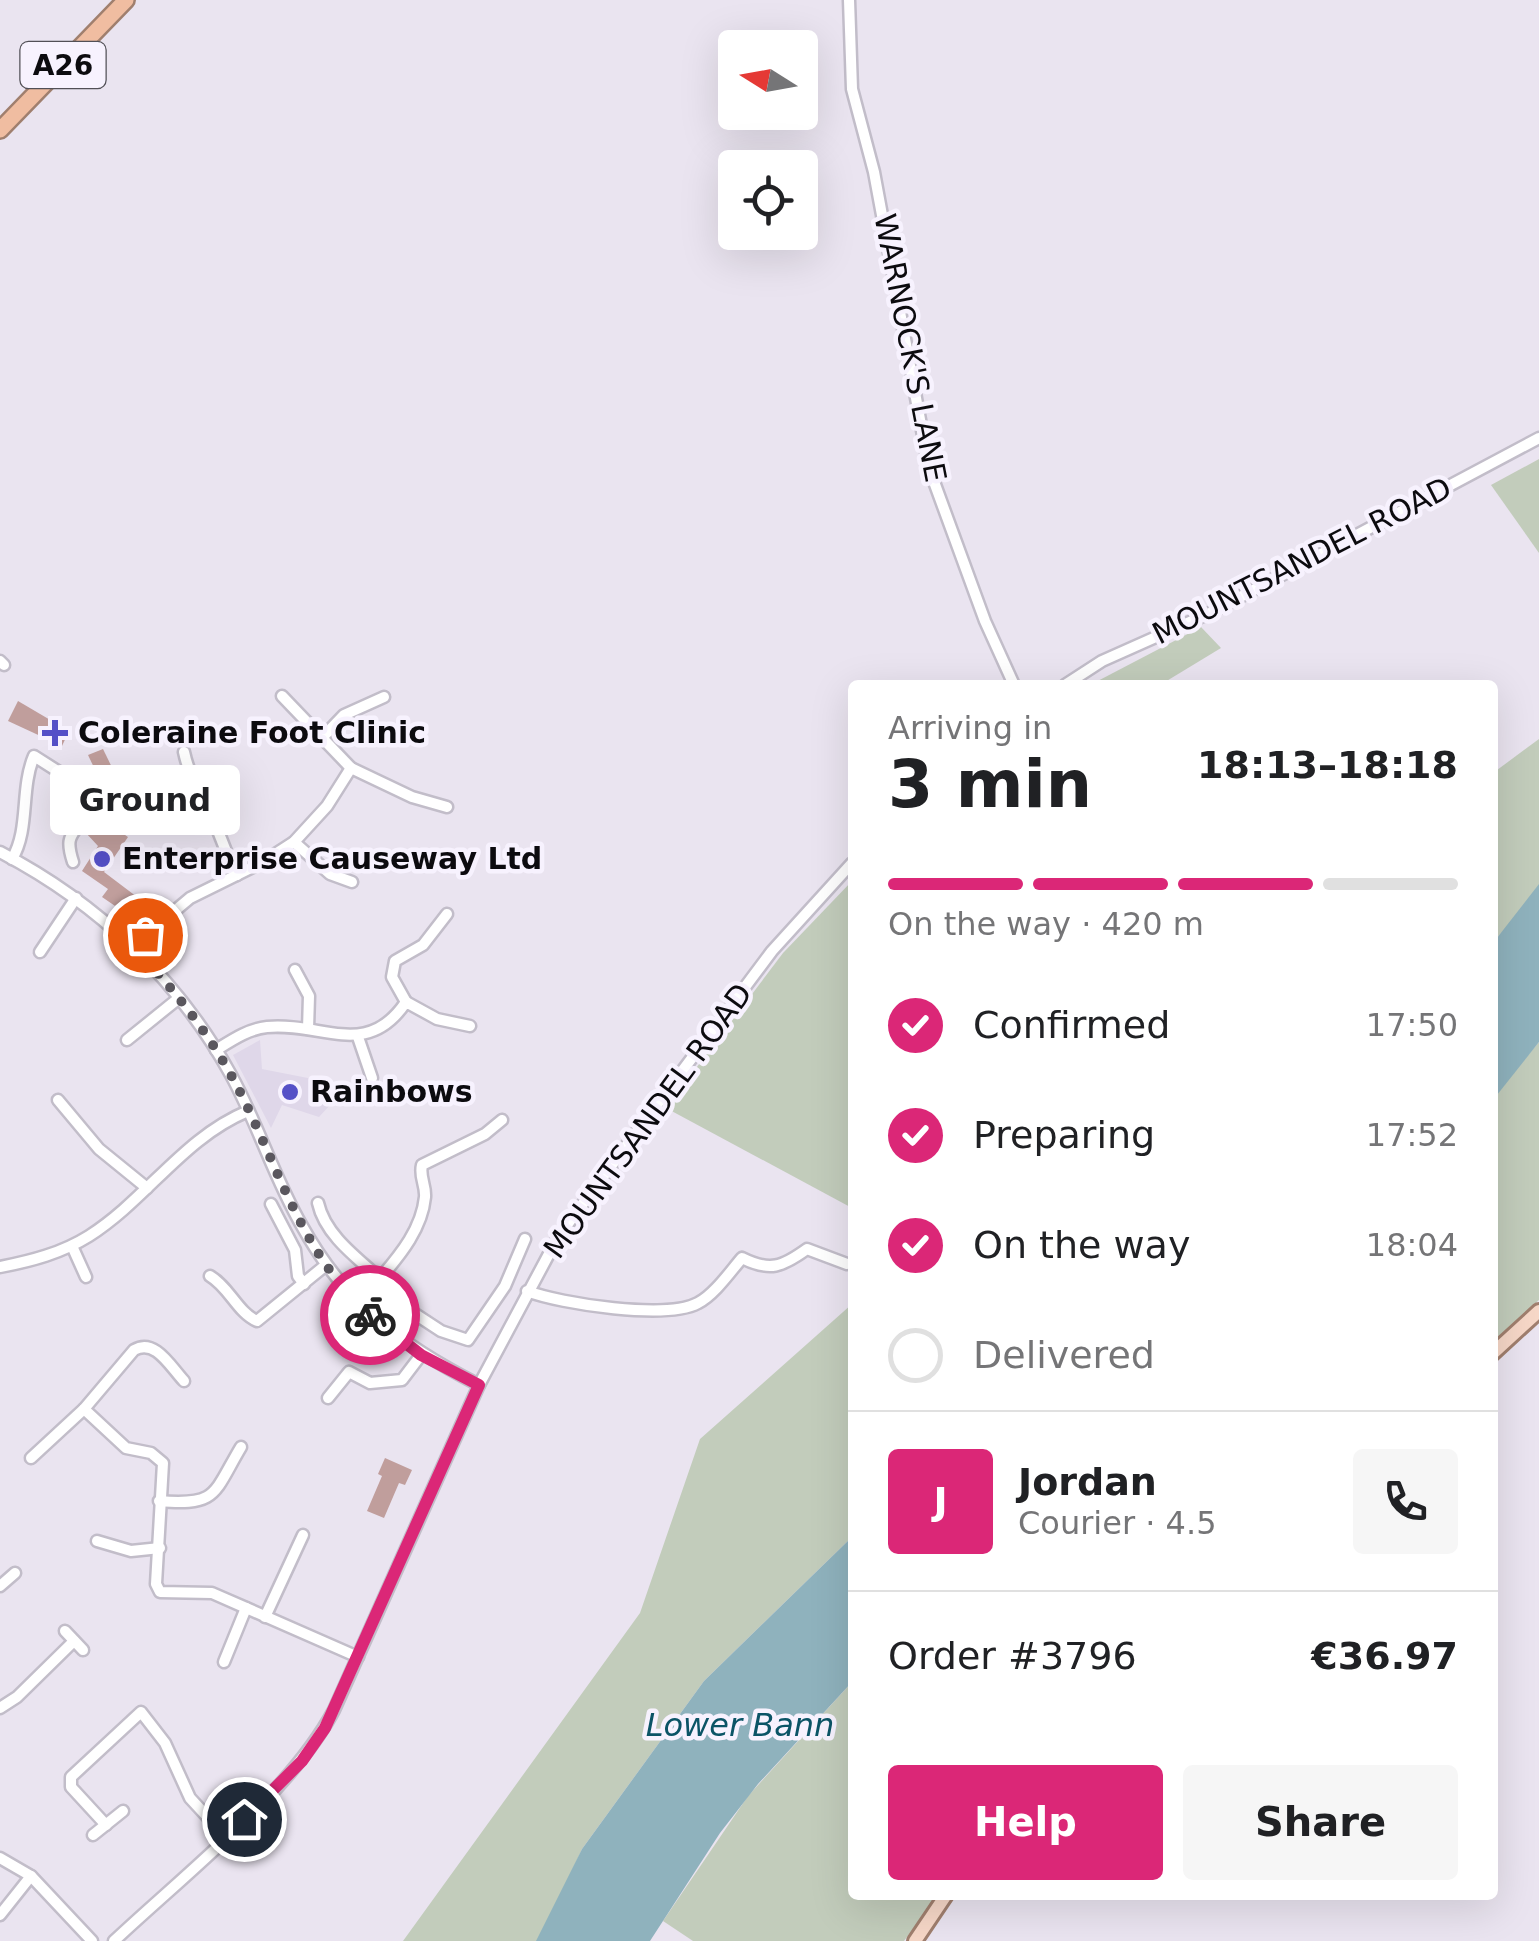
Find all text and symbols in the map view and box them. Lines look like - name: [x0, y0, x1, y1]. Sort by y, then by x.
- north arrow: [718, 30, 818, 130]
- map controls: [718, 30, 818, 250]
- road number: A26: [20, 42, 106, 88]
- button: locate: [718, 150, 818, 250]
- street label: WARNOCK'S LANE: [867, 211, 954, 485]
- street label: MOUNTSANDEL ROAD: [1147, 470, 1457, 651]
- text: Arriving in: [888, 709, 1052, 747]
- place label: Coleraine Foot Clinic: [78, 715, 426, 750]
- marker: Coleraine Foot Clinic: [42, 720, 68, 746]
- text: 18:13–18:18: [1197, 743, 1458, 787]
- text: 3 min: [888, 747, 1092, 822]
- callout: Ground: [50, 765, 240, 835]
- text: Ground: [79, 781, 211, 819]
- place label: Enterprise Causeway Ltd: [122, 841, 542, 876]
- marker: Enterprise Causeway Ltd: [91, 848, 113, 870]
- pin: [103, 893, 188, 978]
- text: On the way · 420 m: [888, 905, 1204, 943]
- icon: bag: [118, 908, 173, 963]
- street label: MOUNTSANDEL ROAD: [536, 977, 759, 1265]
- icon: check: [888, 998, 943, 1053]
- text: Confirmed: [973, 1003, 1170, 1047]
- text: 17:50: [1366, 1006, 1458, 1044]
- place label: Rainbows: [310, 1074, 473, 1109]
- marker: Rainbows: [279, 1081, 301, 1103]
- icon: check: [888, 1108, 943, 1163]
- text: Preparing: [973, 1113, 1155, 1157]
- text: 17:52: [1366, 1116, 1458, 1154]
- icon: check: [888, 1218, 943, 1273]
- text: On the way: [973, 1223, 1190, 1267]
- text: 18:04: [1366, 1226, 1458, 1264]
- courier: [320, 1265, 420, 1365]
- icon: bike: [343, 1288, 398, 1343]
- text: Delivered: [973, 1333, 1155, 1377]
- button: phone: [1353, 1449, 1458, 1554]
- text: Jordan: [1018, 1460, 1157, 1504]
- text: J: [933, 1479, 948, 1523]
- text: Courier · 4.5: [1018, 1504, 1217, 1542]
- text: Order #3796: [888, 1634, 1137, 1678]
- text: €36.97: [1311, 1634, 1458, 1678]
- water label: Lower Bann: [646, 1706, 834, 1744]
- button: Help: [888, 1765, 1163, 1880]
- button: Share: [1183, 1765, 1458, 1880]
- pin: [202, 1777, 287, 1862]
- icon: home: [217, 1792, 272, 1847]

